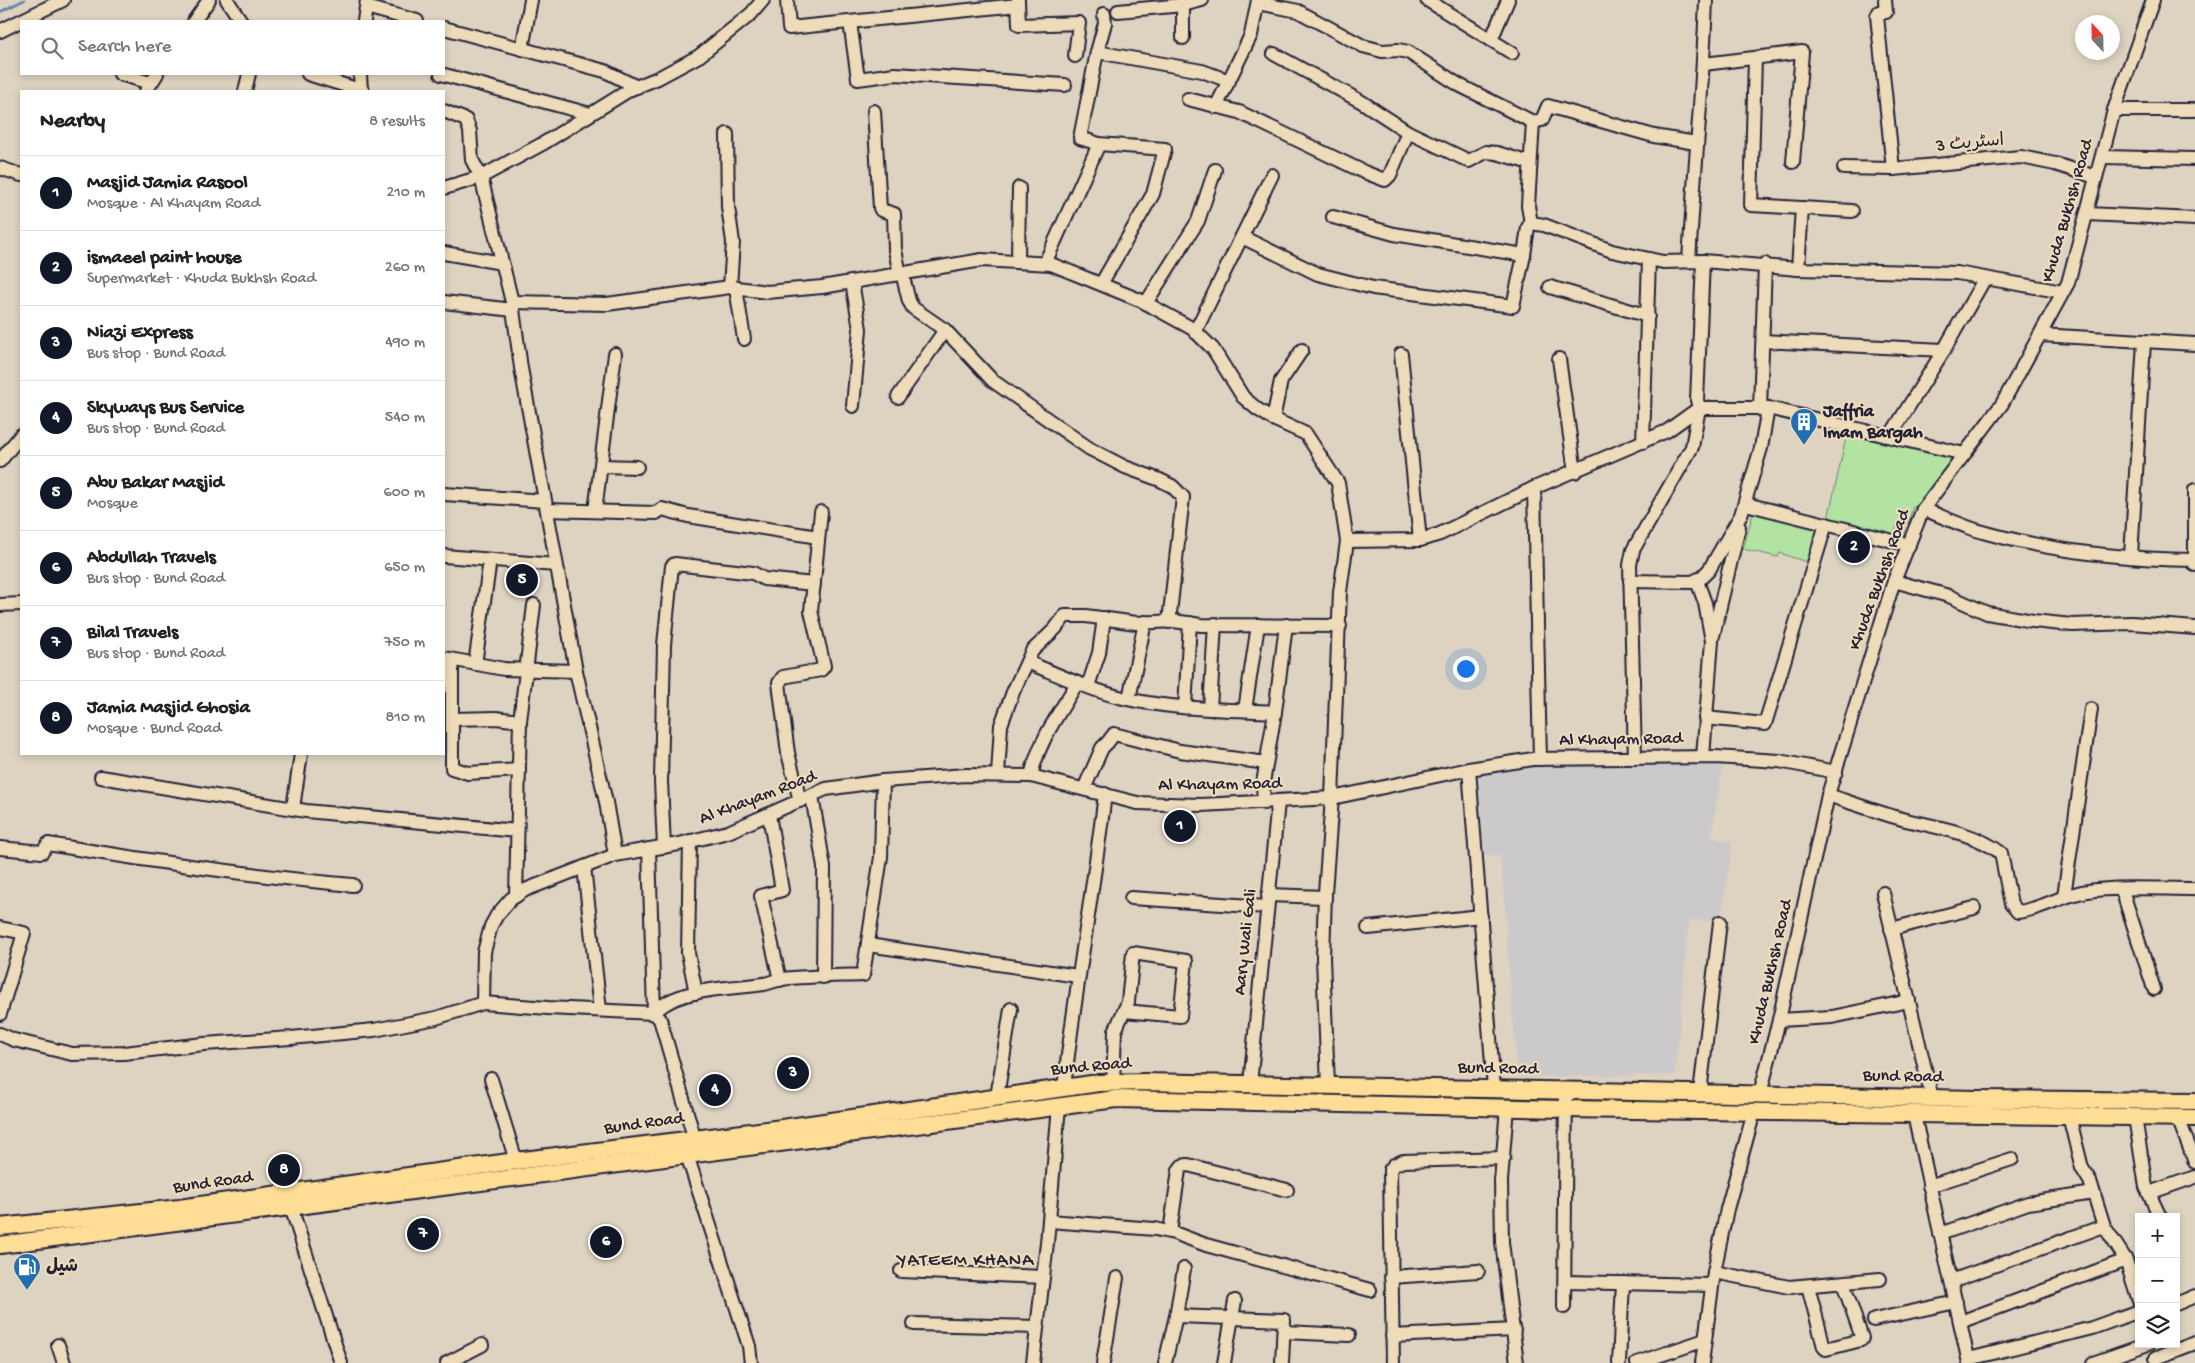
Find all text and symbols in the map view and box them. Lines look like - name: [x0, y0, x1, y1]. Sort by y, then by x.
- north arrow: [2075, 15, 2120, 60]
- search box: [20, 20, 445, 75]
- icon: search: [38, 34, 66, 62]
- text: Search here: [78, 36, 172, 59]
- text: Nearby: [40, 110, 105, 135]
- text: 8 results: [369, 113, 425, 132]
- street label: اسٹریٹ 3: [1934, 131, 2005, 158]
- street label: Khuda Bukhsh Road: [2038, 136, 2099, 285]
- text: Masjid Jamia Rasool: [87, 172, 248, 195]
- text: 1: [53, 184, 59, 203]
- text: 210 m: [386, 184, 425, 203]
- text: Mosque · Al Khayam Road: [87, 195, 260, 214]
- text: ismaeel paint house: [87, 247, 242, 270]
- text: 2: [52, 259, 60, 278]
- text: 260 m: [385, 259, 425, 278]
- text: Supermarket · Khuda Bukhsh Road: [87, 270, 316, 289]
- text: Niazi Express: [87, 322, 193, 345]
- text: 3: [52, 334, 60, 353]
- text: 490 m: [385, 334, 425, 353]
- text: Bus stop · Bund Road: [87, 345, 225, 364]
- text: Skyways Bus Service: [87, 397, 244, 420]
- place label: Jaffria Imam Bargah: [1822, 402, 1923, 444]
- building icon: Jaffria Imam Bargah: [1789, 407, 1819, 446]
- text: 4: [52, 409, 60, 428]
- text: 540 m: [385, 409, 425, 428]
- text: Bus stop · Bund Road: [87, 420, 225, 439]
- text: Abu Bakar Masjid: [87, 472, 224, 495]
- text: 5: [52, 484, 60, 503]
- text: 600 m: [384, 484, 425, 503]
- text: Mosque: [87, 495, 138, 514]
- street label: Khuda Bukhsh Road: [1845, 505, 1916, 653]
- pin: 2: [1838, 528, 1870, 566]
- text: Abdullah Travels: [87, 547, 216, 570]
- text: 6: [52, 559, 60, 578]
- text: 650 m: [384, 559, 425, 578]
- pin: 5: [506, 561, 538, 599]
- text: Bus stop · Bund Road: [87, 570, 225, 589]
- text: Bilal Travels: [87, 622, 178, 645]
- text: 7: [52, 634, 60, 653]
- text: 750 m: [384, 634, 425, 653]
- text: Bus stop · Bund Road: [87, 645, 225, 664]
- your location: [1453, 656, 1479, 682]
- text: Jamia Masjid Ghosia: [87, 697, 250, 720]
- text: 8: [52, 709, 60, 728]
- text: 810 m: [386, 709, 425, 728]
- text: Mosque · Bund Road: [87, 720, 222, 739]
- street label: Al Khayam Road: [1559, 728, 1684, 752]
- street label: Al Khayam Road: [697, 766, 821, 830]
- street label: Al Khayam Road: [1158, 773, 1283, 797]
- pin: 1: [1164, 807, 1196, 845]
- street label: Aary Wali Gali: [1230, 888, 1262, 996]
- street label: Khuda Bukhsh Road: [1744, 896, 1798, 1046]
- street label: Bund Road: [1049, 1053, 1133, 1081]
- pin: 3: [777, 1054, 809, 1092]
- street label: Bund Road: [1457, 1058, 1540, 1080]
- street label: Bund Road: [1862, 1066, 1945, 1088]
- pin: 4: [699, 1071, 731, 1109]
- street label: Bund Road: [602, 1108, 687, 1140]
- pin: 8: [268, 1151, 300, 1189]
- street label: Bund Road: [171, 1167, 256, 1199]
- map controls: [2135, 1213, 2180, 1348]
- button: +: [2135, 1213, 2180, 1258]
- pin: 7: [407, 1215, 439, 1253]
- pin: 6: [590, 1223, 622, 1261]
- district label: YATEEM KHANA: [896, 1250, 1035, 1273]
- fuel station icon: شیل: [12, 1252, 42, 1291]
- place label: شیل: [46, 1257, 78, 1278]
- button: −: [2135, 1258, 2180, 1303]
- button: layers: [2135, 1303, 2180, 1348]

